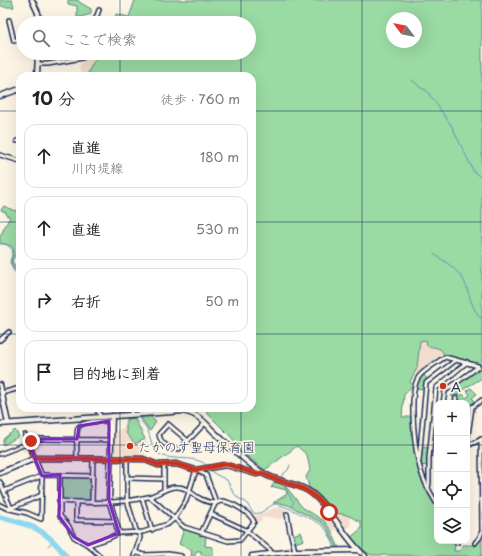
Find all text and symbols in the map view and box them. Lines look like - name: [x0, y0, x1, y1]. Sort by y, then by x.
- north arrow: [386, 12, 422, 48]
- search box: [16, 16, 256, 60]
- icon: search: [30, 27, 52, 49]
- text: ここで検索: [62, 27, 137, 50]
- text: 10 分: [32, 85, 75, 111]
- text: 徒歩 · 760 m: [161, 89, 240, 108]
- text: 直進: [71, 135, 101, 158]
- icon: ahead: [33, 145, 55, 167]
- text: 180 m: [200, 147, 239, 166]
- text: 川内堤線: [71, 158, 123, 177]
- icon: ahead: [33, 217, 55, 239]
- text: 直進: [71, 217, 101, 240]
- text: 530 m: [196, 219, 239, 238]
- icon: right: [33, 289, 55, 311]
- text: 右折: [71, 289, 101, 312]
- text: 50 m: [205, 291, 239, 310]
- icon: arrive: [33, 361, 55, 383]
- text: 目的地に到着: [71, 361, 161, 384]
- place label: A: [451, 377, 461, 396]
- marker: A: [438, 381, 448, 391]
- map controls: [434, 400, 470, 544]
- button: +: [434, 400, 470, 436]
- route end: [22, 432, 40, 450]
- button: −: [434, 436, 470, 472]
- place label: たかのす聖母保育園: [138, 437, 255, 456]
- marker: たかのす聖母保育園: [125, 441, 135, 451]
- button: locate: [434, 472, 470, 508]
- route start: [320, 503, 338, 521]
- button: layers: [434, 508, 470, 544]

